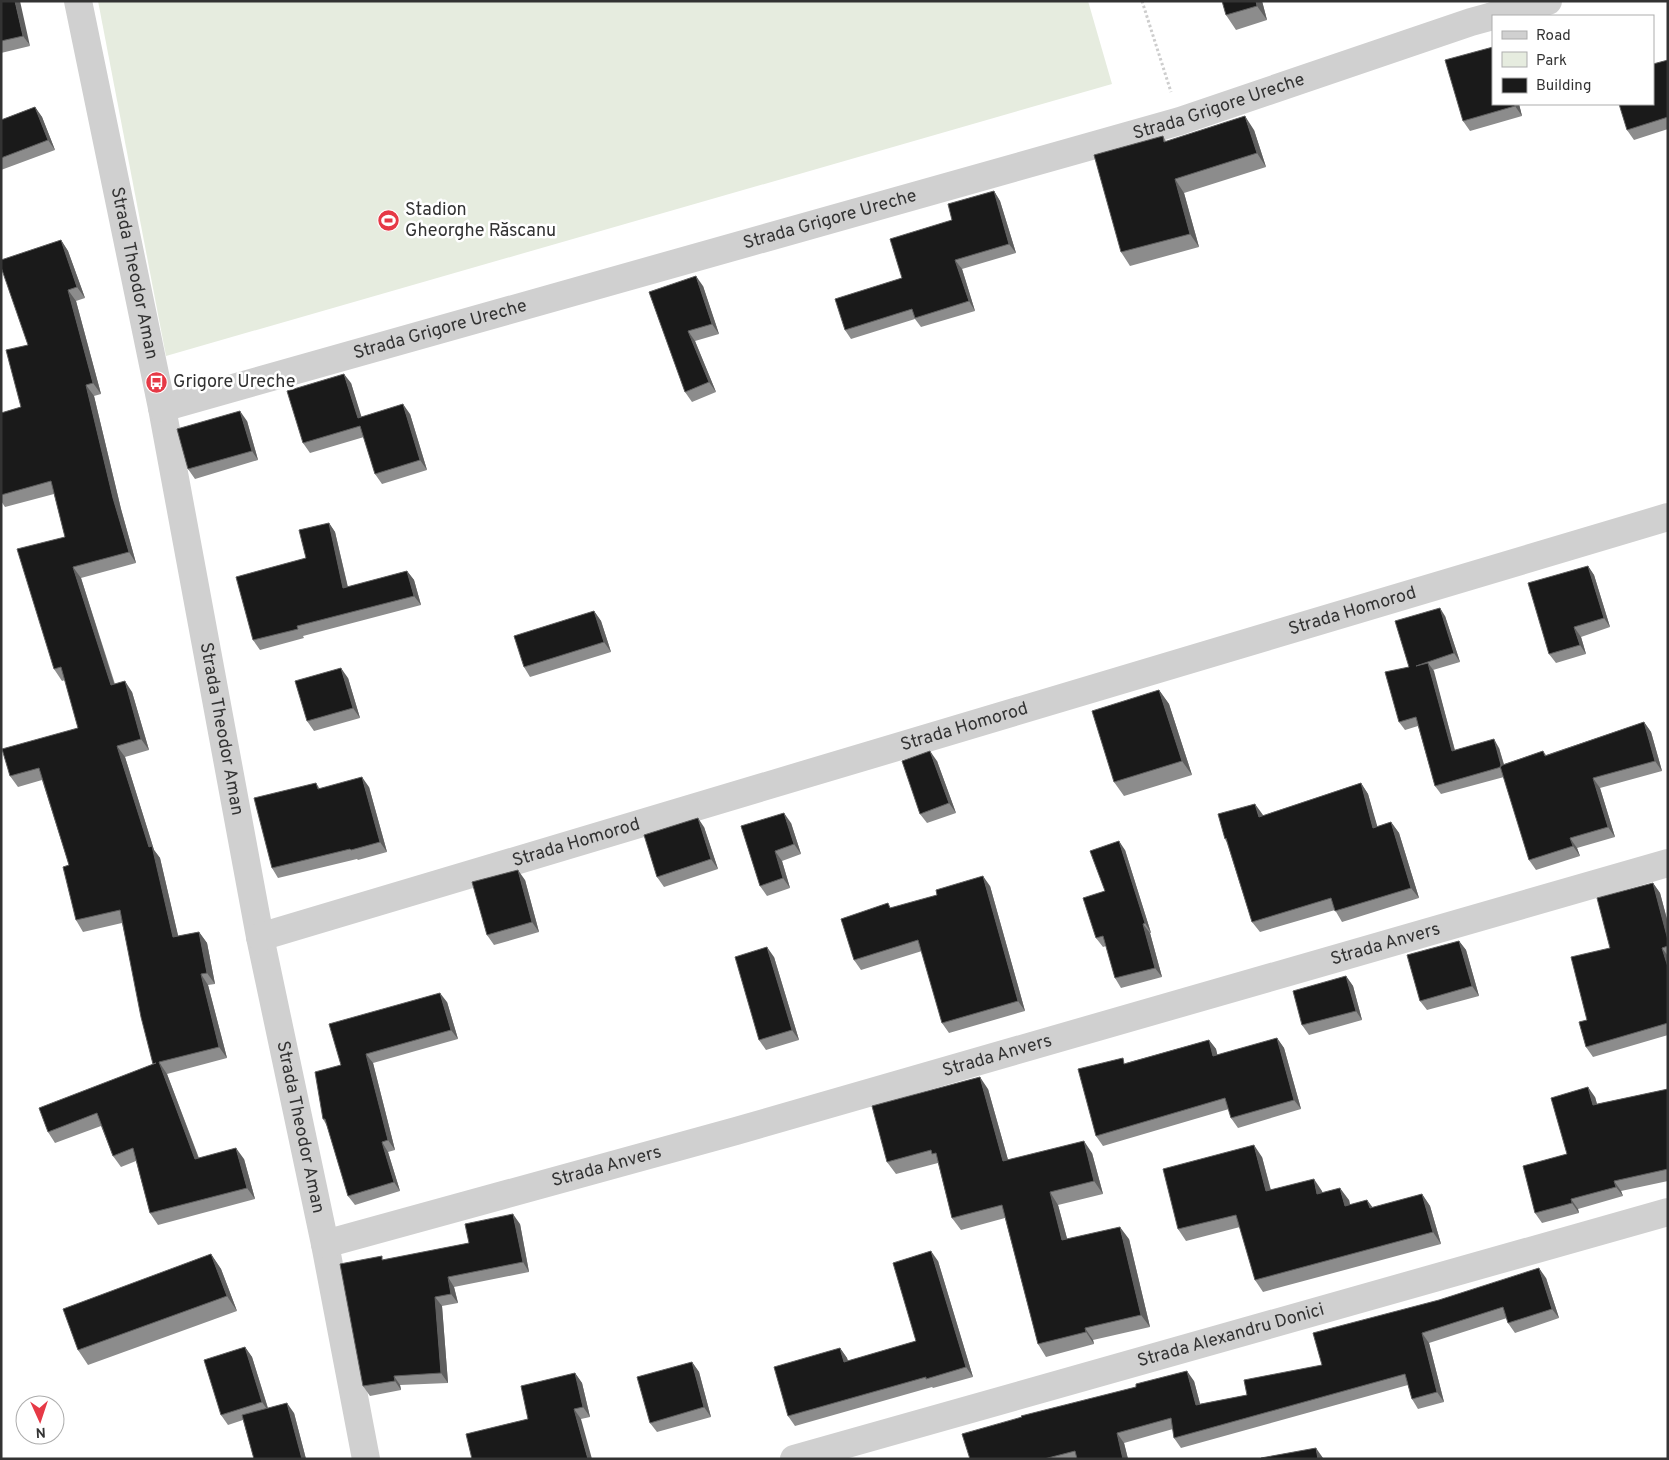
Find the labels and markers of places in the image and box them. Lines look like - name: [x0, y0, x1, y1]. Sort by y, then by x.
- place label: Stadion Gheorghe Răscanu: [405, 199, 556, 243]
- sports icon: Stadion Gheorghe Răscanu: [377, 208, 401, 232]
- bus stop icon: Grigore Ureche: [145, 370, 169, 394]
- place label: Grigore Ureche: [173, 371, 295, 394]

